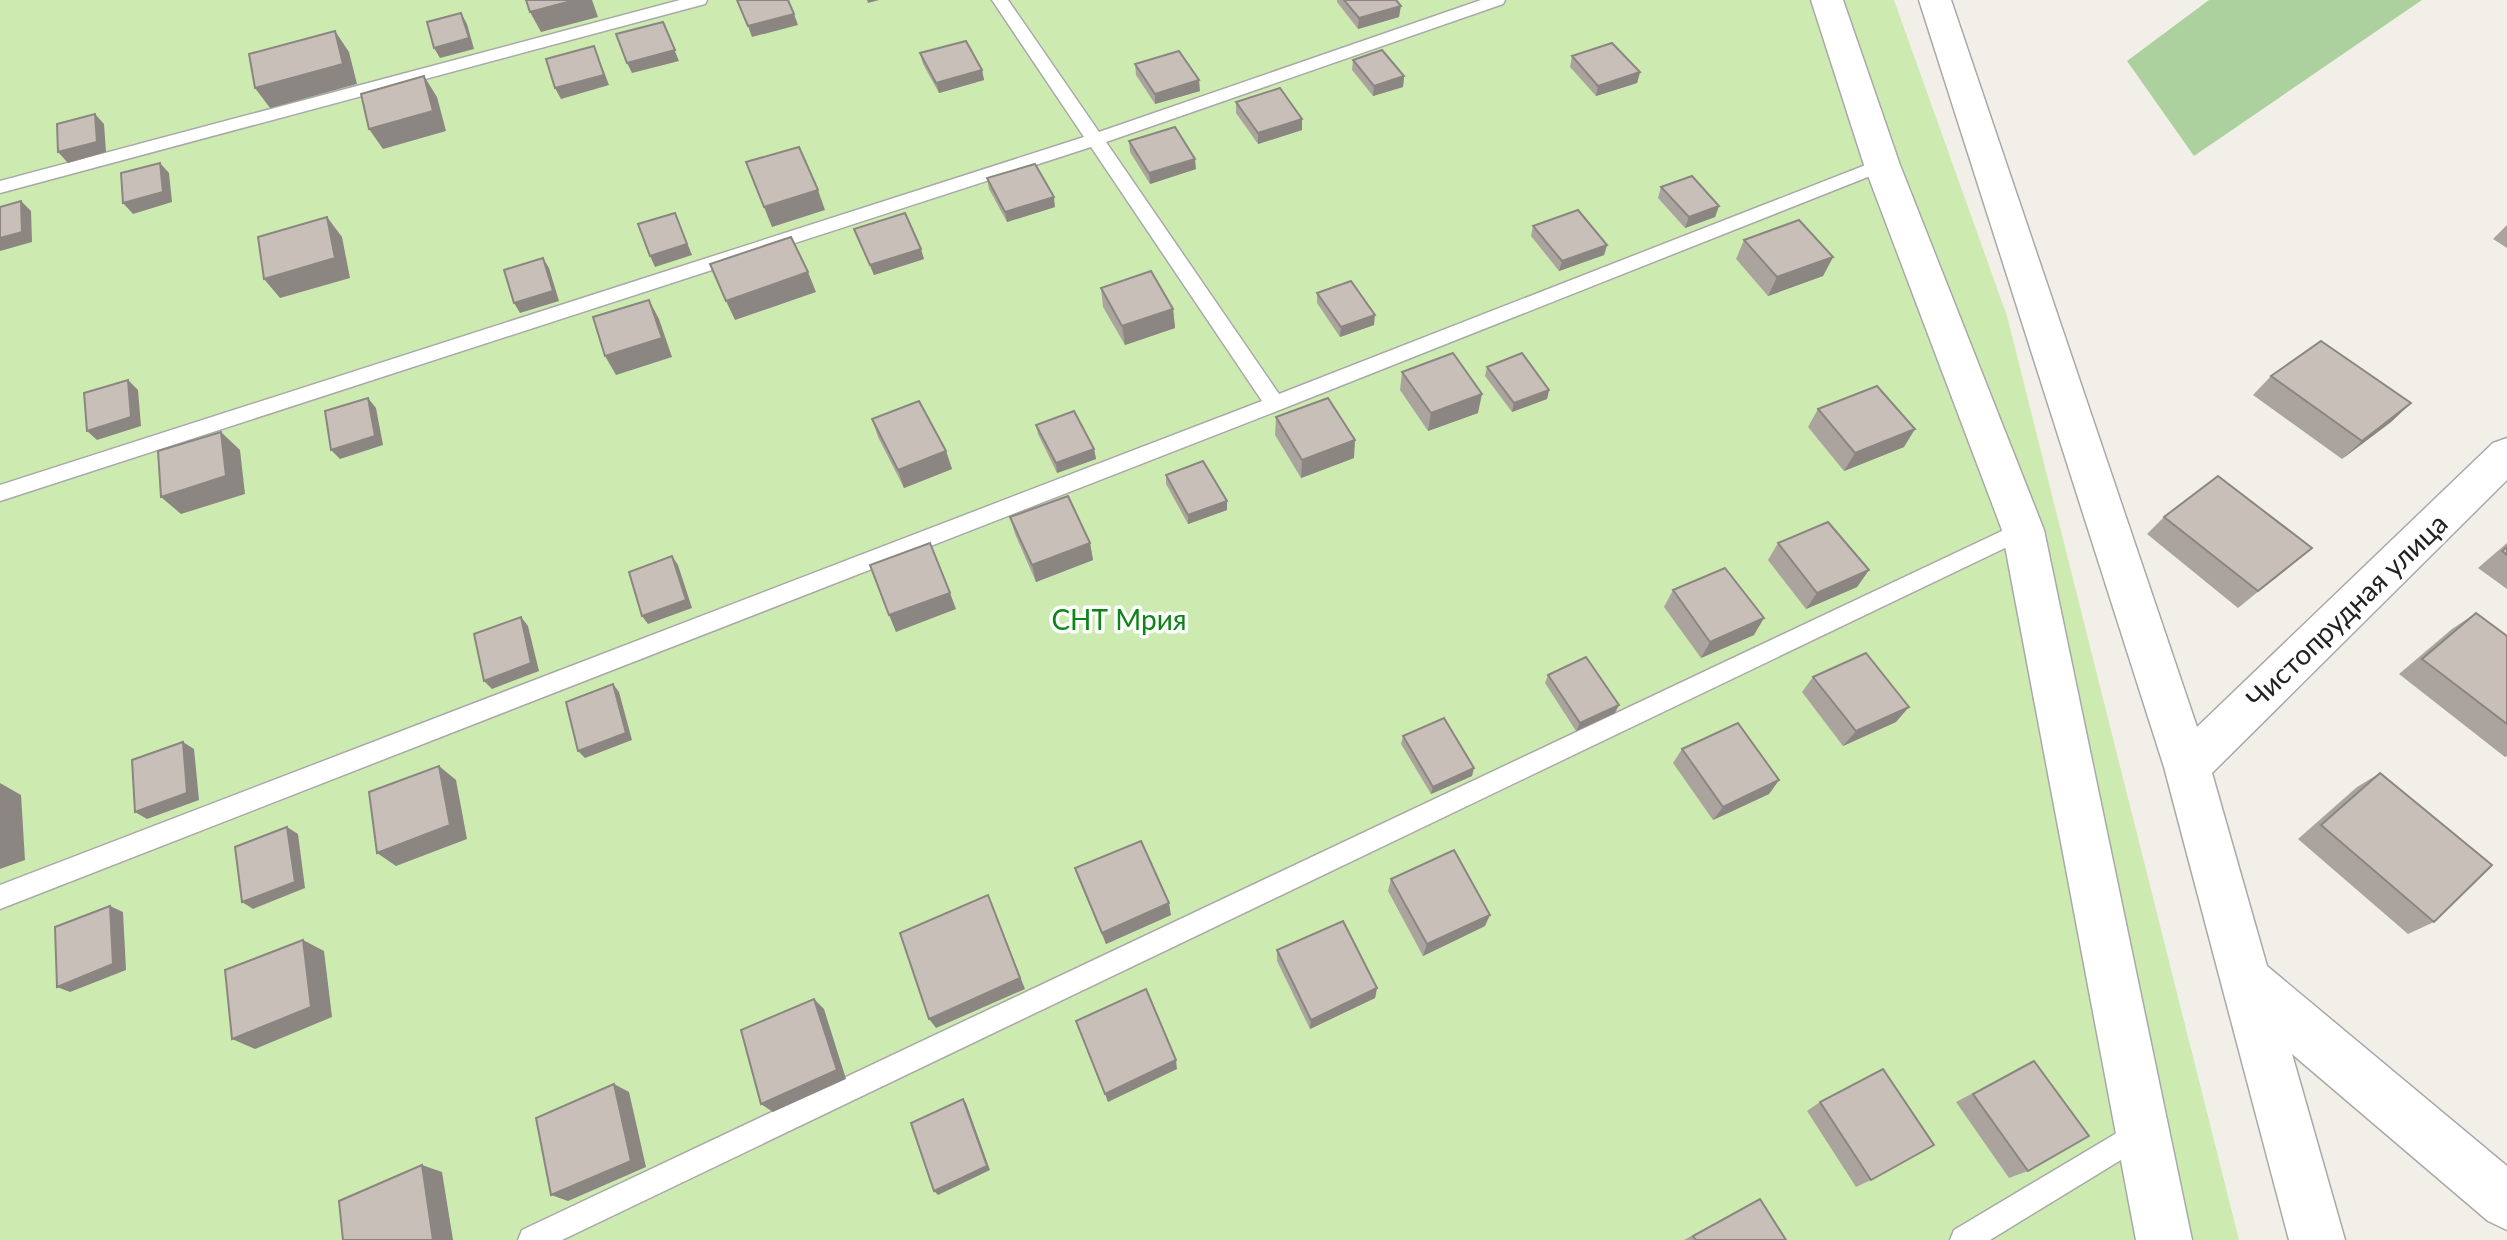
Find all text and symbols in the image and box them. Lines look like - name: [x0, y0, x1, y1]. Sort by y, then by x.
- street label: Чистопрудная улица: [2239, 506, 2454, 715]
- park label: СНТ Мрия: [1051, 602, 1187, 636]

